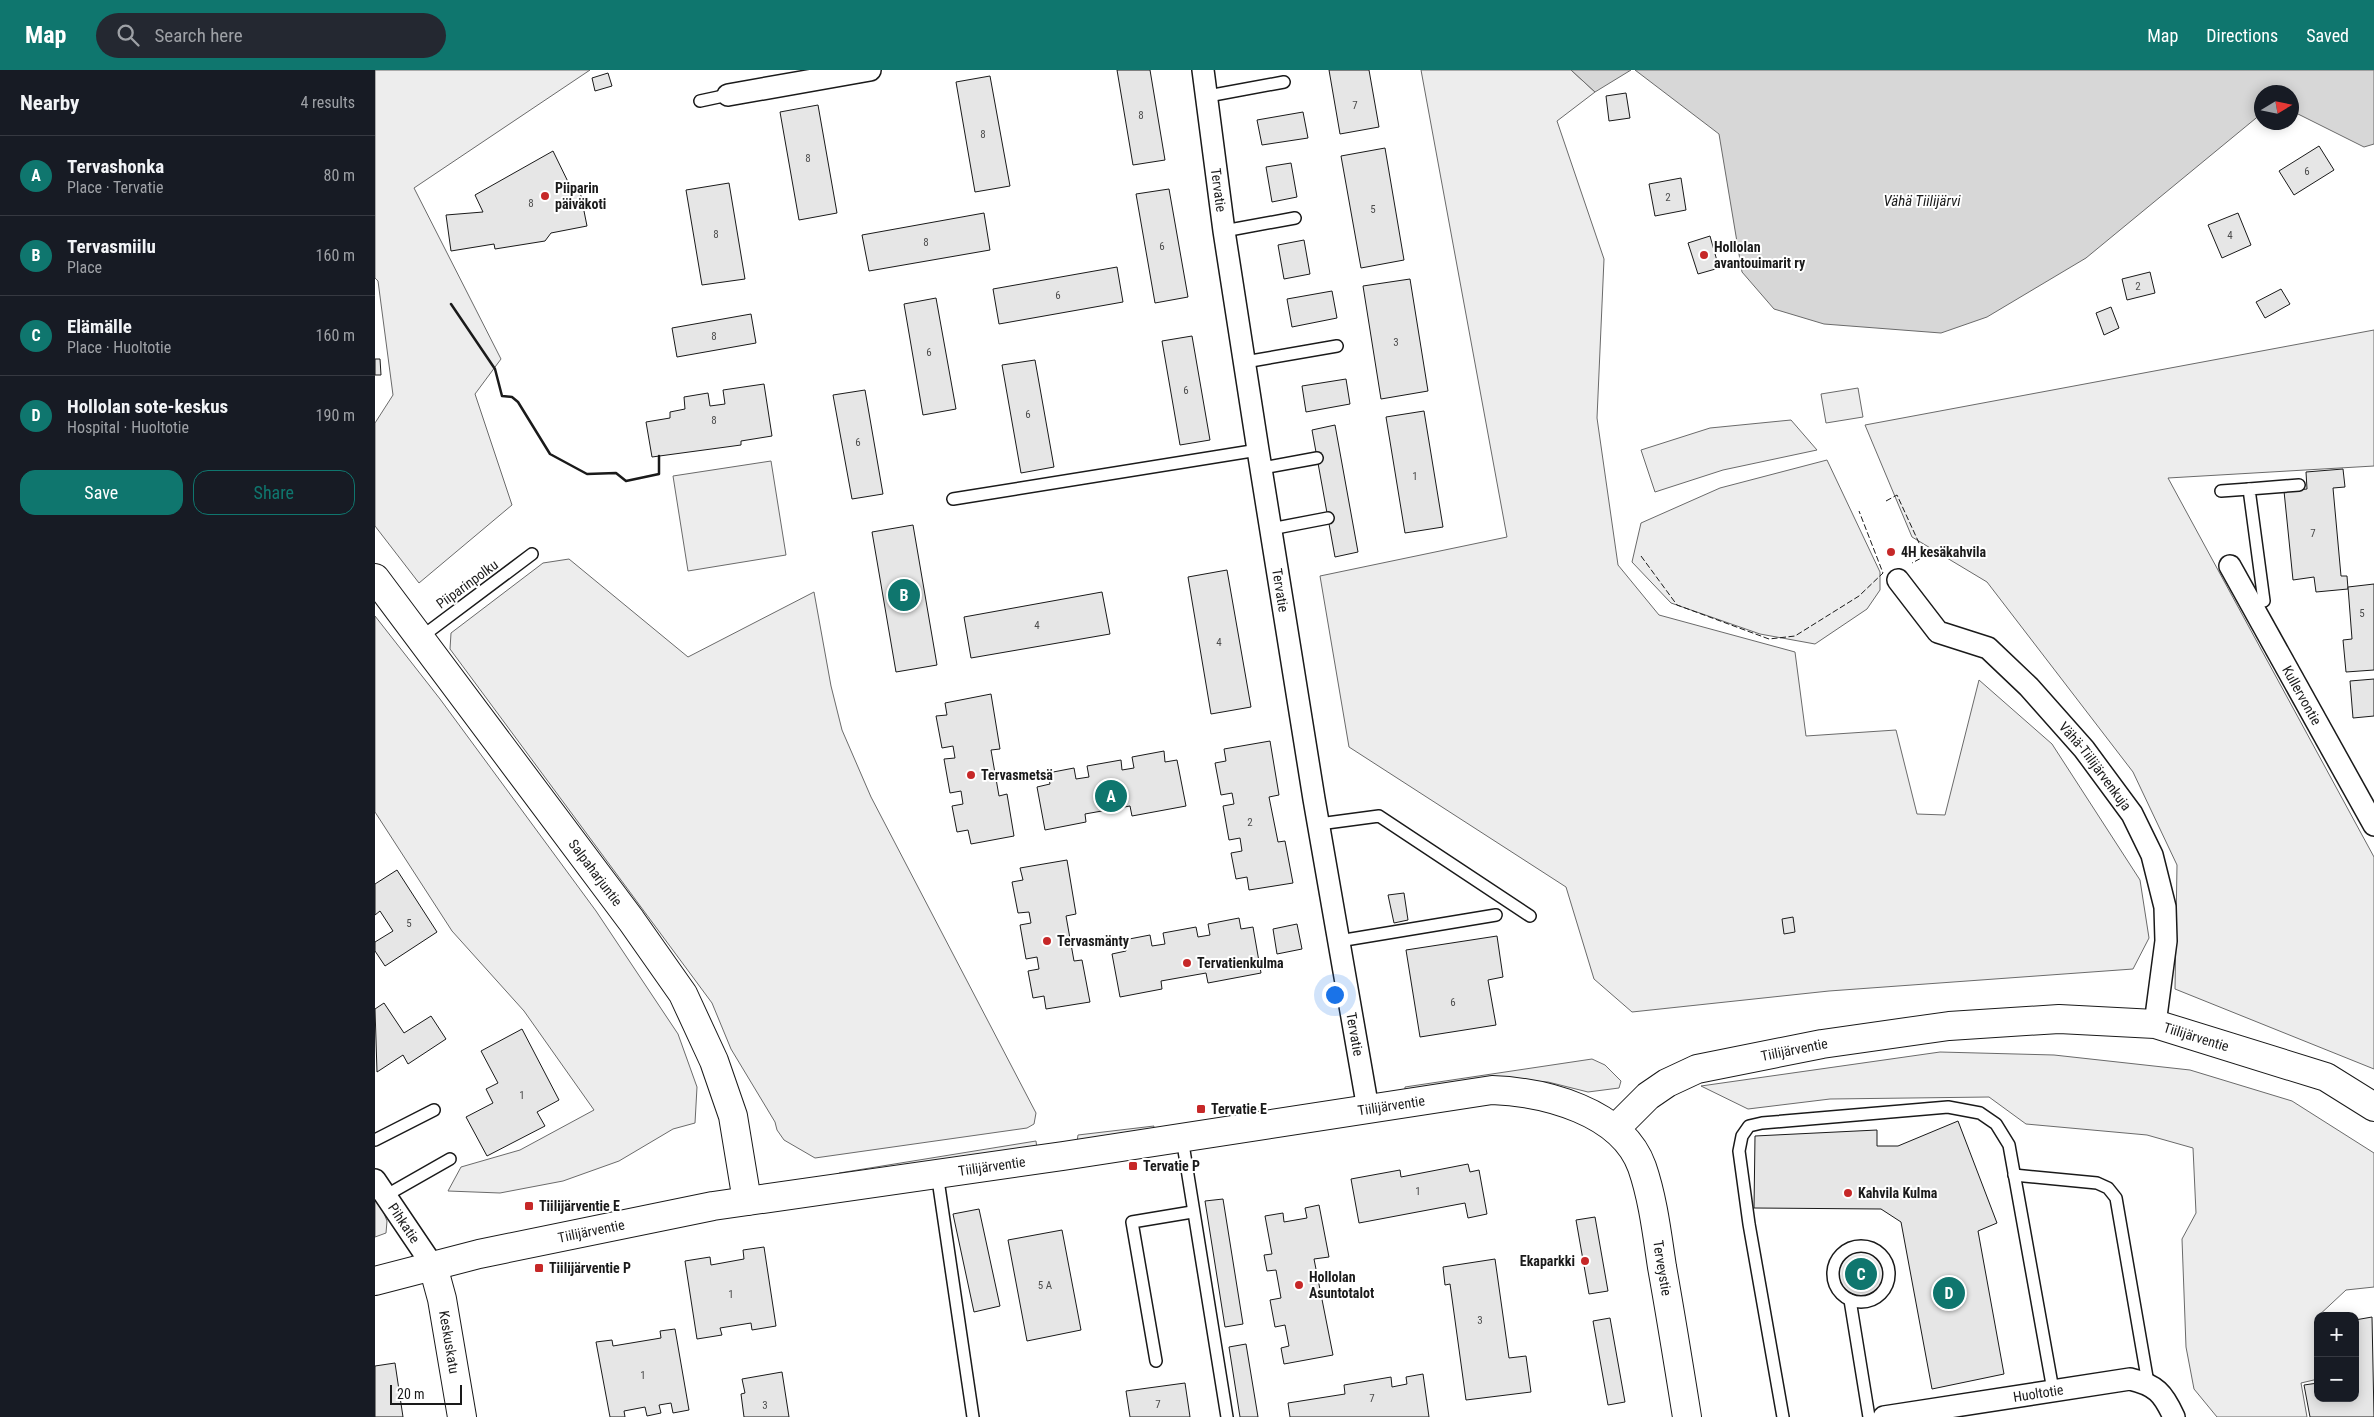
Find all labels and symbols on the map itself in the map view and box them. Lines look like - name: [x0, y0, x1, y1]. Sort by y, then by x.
- north arrow: [2254, 85, 2299, 130]
- house number: 7: [1352, 99, 1358, 112]
- house number: 8: [1138, 109, 1144, 122]
- house number: 8: [980, 128, 986, 141]
- house number: 8: [805, 152, 811, 165]
- house number: 6: [2304, 165, 2310, 178]
- street label: Tervatie: [1208, 167, 1229, 213]
- place label: Piiparin päiväkoti: [555, 180, 606, 212]
- marker: Piiparin päiväkoti: [539, 190, 551, 202]
- house number: 2: [1665, 191, 1671, 204]
- water label: Vähä Tiilijärvi: [1883, 192, 1961, 210]
- house number: 8: [528, 197, 534, 210]
- house number: 5: [1370, 203, 1376, 216]
- house number: 8: [713, 228, 719, 241]
- house number: 4: [2227, 229, 2233, 242]
- house number: 8: [923, 236, 929, 249]
- place label: Hollolan avantouimarit ry: [1714, 239, 1806, 271]
- house number: 6: [1159, 240, 1165, 253]
- marker: Hollolan avantouimarit ry: [1698, 249, 1710, 261]
- house number: 2: [2135, 280, 2141, 293]
- house number: 6: [1055, 289, 1061, 302]
- house number: 8: [711, 330, 717, 343]
- house number: 3: [1393, 336, 1399, 349]
- house number: 6: [926, 346, 932, 359]
- house number: 6: [1183, 384, 1189, 397]
- house number: 6: [1025, 408, 1031, 421]
- house number: 8: [711, 414, 717, 427]
- house number: 6: [855, 436, 861, 449]
- house number: 1: [1412, 470, 1418, 483]
- house number: 7: [2310, 527, 2316, 540]
- place label: 4H kesäkahvila: [1901, 544, 1987, 560]
- marker: 4H kesäkahvila: [1885, 546, 1897, 558]
- street label: Piiparinpolku: [433, 556, 501, 612]
- street label: Tervatie: [1269, 567, 1292, 614]
- pin: B: [888, 576, 920, 614]
- house number: 5: [2359, 607, 2365, 620]
- house number: 4: [1034, 619, 1040, 632]
- house number: 4: [1216, 636, 1222, 649]
- street label: Kullervontie: [2279, 663, 2325, 728]
- street label: Vähä-Tiilijärvenkuja: [2056, 719, 2135, 814]
- place label: Tervasmetsä: [981, 767, 1053, 783]
- marker: Tervasmetsä: [965, 769, 977, 781]
- pin: A: [1095, 777, 1127, 815]
- house number: 2: [1247, 816, 1253, 829]
- street label: Salpaharjuntie: [565, 836, 626, 909]
- house number: 5: [406, 917, 412, 930]
- place label: Tervasmänty: [1057, 933, 1130, 949]
- marker: Tervasmänty: [1041, 935, 1053, 947]
- place label: Tervatienkulma: [1197, 955, 1284, 971]
- marker: Tervatienkulma: [1181, 957, 1193, 969]
- your location: [1322, 982, 1348, 1008]
- house number: 6: [1450, 996, 1456, 1009]
- street label: Tervatie: [1343, 1011, 1367, 1058]
- street label: Tiilijärventie: [2162, 1019, 2231, 1055]
- street label: Tiilijärventie: [1760, 1035, 1829, 1064]
- house number: 1: [519, 1089, 525, 1102]
- street label: Tiilijärventie: [1357, 1092, 1426, 1119]
- place label: Tervatie E: [1211, 1101, 1267, 1117]
- marker: Tervatie E: [1195, 1103, 1207, 1115]
- street label: Tiilijärventie: [957, 1153, 1027, 1179]
- place label: Tervatie P: [1143, 1158, 1200, 1174]
- marker: Tervatie P: [1127, 1160, 1139, 1172]
- house number: 1: [1415, 1185, 1421, 1198]
- place label: Kahvila Kulma: [1858, 1185, 1938, 1201]
- marker: Kahvila Kulma: [1842, 1187, 1854, 1199]
- place label: Tiilijärventie E: [539, 1198, 620, 1214]
- street label: Pihkatie: [385, 1200, 423, 1246]
- marker: Tiilijärventie E: [523, 1200, 535, 1212]
- street label: Tiilijärventie: [556, 1216, 626, 1246]
- street label: Terveystie: [1650, 1239, 1675, 1297]
- place label: Ekaparkki: [1520, 1253, 1575, 1269]
- marker: Ekaparkki: [1579, 1255, 1591, 1267]
- pin: C: [1845, 1255, 1877, 1293]
- place label: Tiilijärventie P: [549, 1260, 631, 1276]
- marker: Tiilijärventie P: [533, 1262, 545, 1274]
- place label: Hollolan Asuntotalot: [1309, 1269, 1374, 1301]
- pin: D: [1933, 1274, 1965, 1312]
- house number: 5 A: [1038, 1279, 1053, 1292]
- marker: Hollolan Asuntotalot: [1293, 1279, 1305, 1291]
- house number: 1: [728, 1288, 734, 1301]
- street label: Keskuskatu: [436, 1309, 463, 1375]
- house number: 3: [1477, 1314, 1483, 1327]
- house number: 1: [640, 1369, 646, 1382]
- street label: Huoltotie: [2012, 1381, 2065, 1405]
- scale bar: [390, 1382, 463, 1405]
- house number: 7: [1369, 1392, 1375, 1405]
- house number: 7: [1155, 1398, 1161, 1411]
- house number: 3: [762, 1399, 768, 1412]

